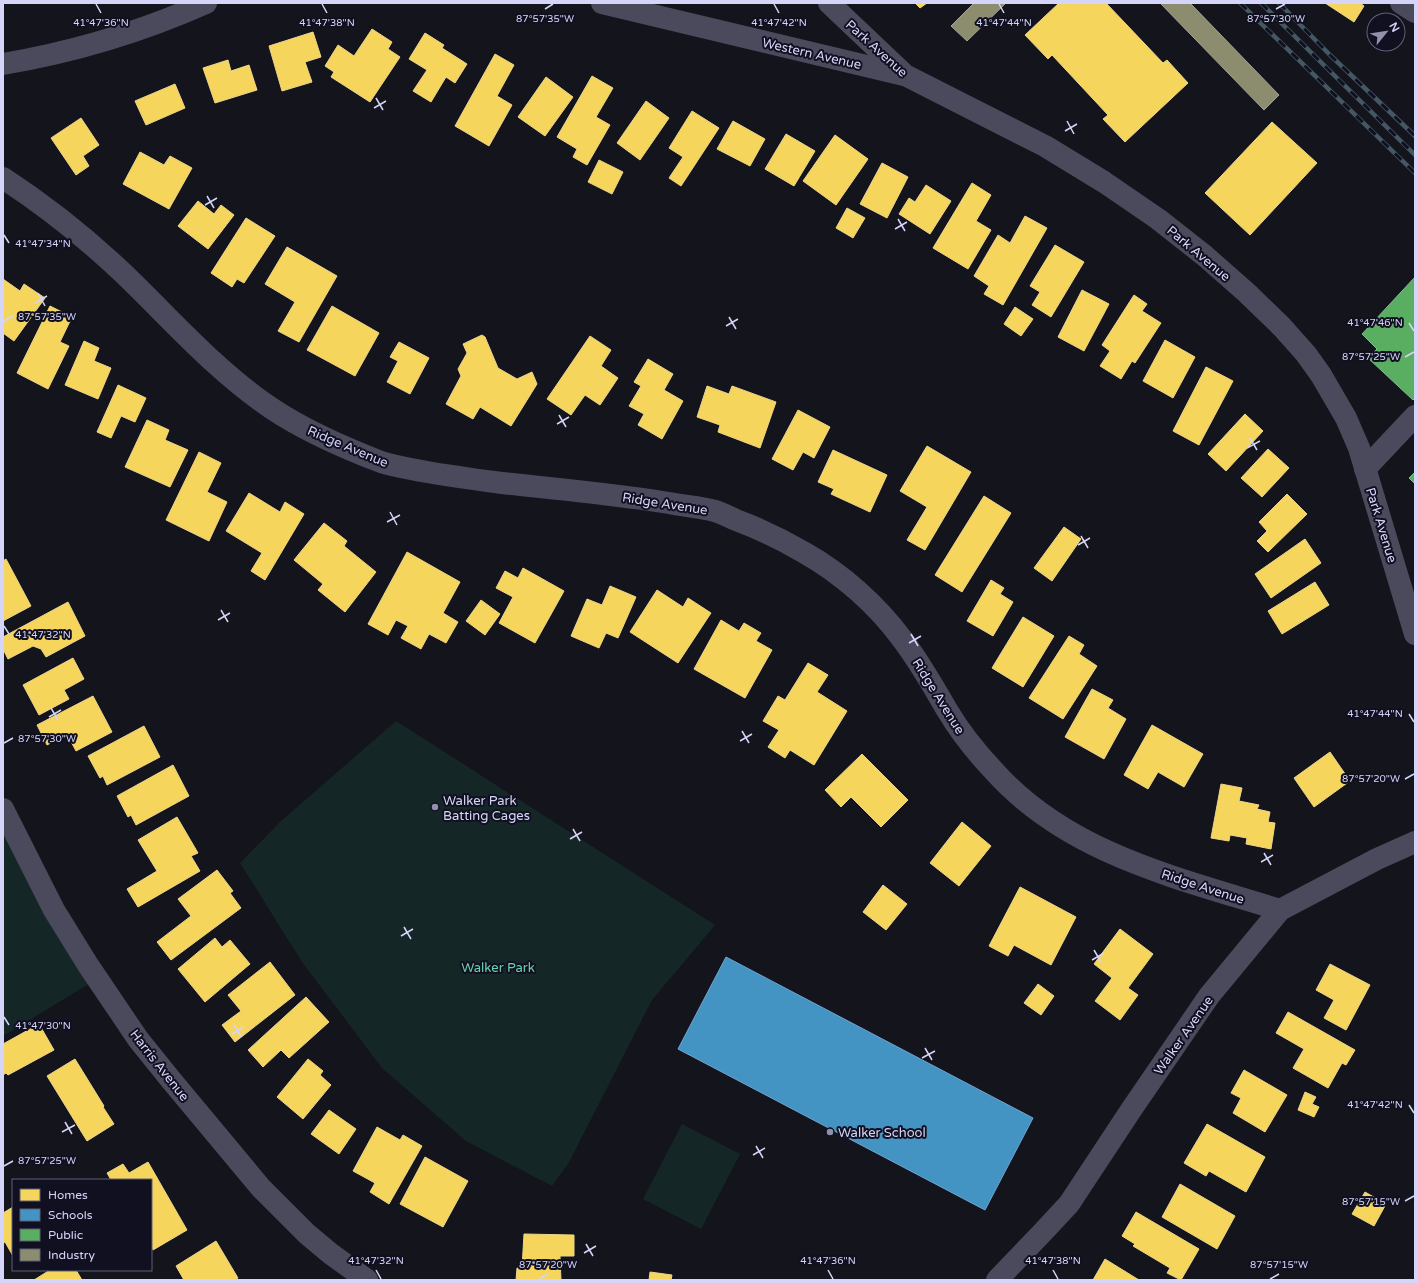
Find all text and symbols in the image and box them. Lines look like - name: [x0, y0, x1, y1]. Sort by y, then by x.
- north arrow: [1366, 12, 1406, 52]
- text: 87°57'35"W: [516, 13, 574, 25]
- text: 87°57'30"W: [1247, 13, 1305, 25]
- text: 41°47'36"N: [73, 17, 129, 29]
- text: 41°47'38"N: [299, 17, 355, 29]
- text: 41°47'42"N: [751, 17, 807, 29]
- street label: Park Avenue: [842, 17, 911, 81]
- text: 41°47'44"N: [976, 17, 1032, 29]
- text: N: [1386, 20, 1402, 34]
- street label: Western Avenue: [761, 35, 863, 73]
- street label: Park Avenue: [1163, 223, 1233, 285]
- text: 41°47'34"N: [15, 238, 71, 250]
- text: 87°57'35"W: [18, 311, 76, 323]
- text: 41°47'46"N: [1347, 317, 1403, 329]
- text: 87°57'25"W: [1342, 351, 1400, 363]
- street label: Ridge Avenue: [305, 423, 390, 471]
- street label: Park Avenue: [1362, 486, 1400, 565]
- street label: Ridge Avenue: [621, 489, 709, 519]
- text: 41°47'32"N: [15, 629, 71, 641]
- street label: Ridge Avenue: [909, 656, 968, 737]
- text: 41°47'44"N: [1347, 708, 1403, 720]
- text: 87°57'30"W: [18, 733, 76, 745]
- text: 87°57'20"W: [1342, 773, 1400, 785]
- place label: Walker Park Batting Cages: [443, 793, 530, 824]
- marker: Walker Park Batting Cages: [430, 802, 440, 812]
- street label: Ridge Avenue: [1159, 866, 1246, 908]
- park label: Walker Park: [461, 960, 535, 976]
- street label: Walker Avenue: [1151, 993, 1217, 1078]
- text: 41°47'30"N: [15, 1020, 71, 1032]
- street label: Harris Avenue: [126, 1027, 192, 1105]
- text: 41°47'42"N: [1347, 1099, 1403, 1111]
- place label: Walker School: [838, 1125, 926, 1141]
- marker: Walker School: [825, 1127, 835, 1137]
- text: 87°57'25"W: [18, 1155, 76, 1167]
- legend: [12, 1179, 152, 1271]
- text: Homes: [48, 1188, 88, 1202]
- text: 87°57'15"W: [1342, 1196, 1400, 1208]
- text: Schools: [48, 1208, 93, 1222]
- text: Public: [48, 1228, 83, 1242]
- text: Industry: [48, 1248, 95, 1262]
- text: 41°47'32"N: [348, 1255, 404, 1267]
- text: 41°47'36"N: [800, 1255, 856, 1267]
- text: 41°47'38"N: [1025, 1255, 1081, 1267]
- text: 87°57'20"W: [519, 1259, 577, 1271]
- text: 87°57'15"W: [1250, 1259, 1308, 1271]

